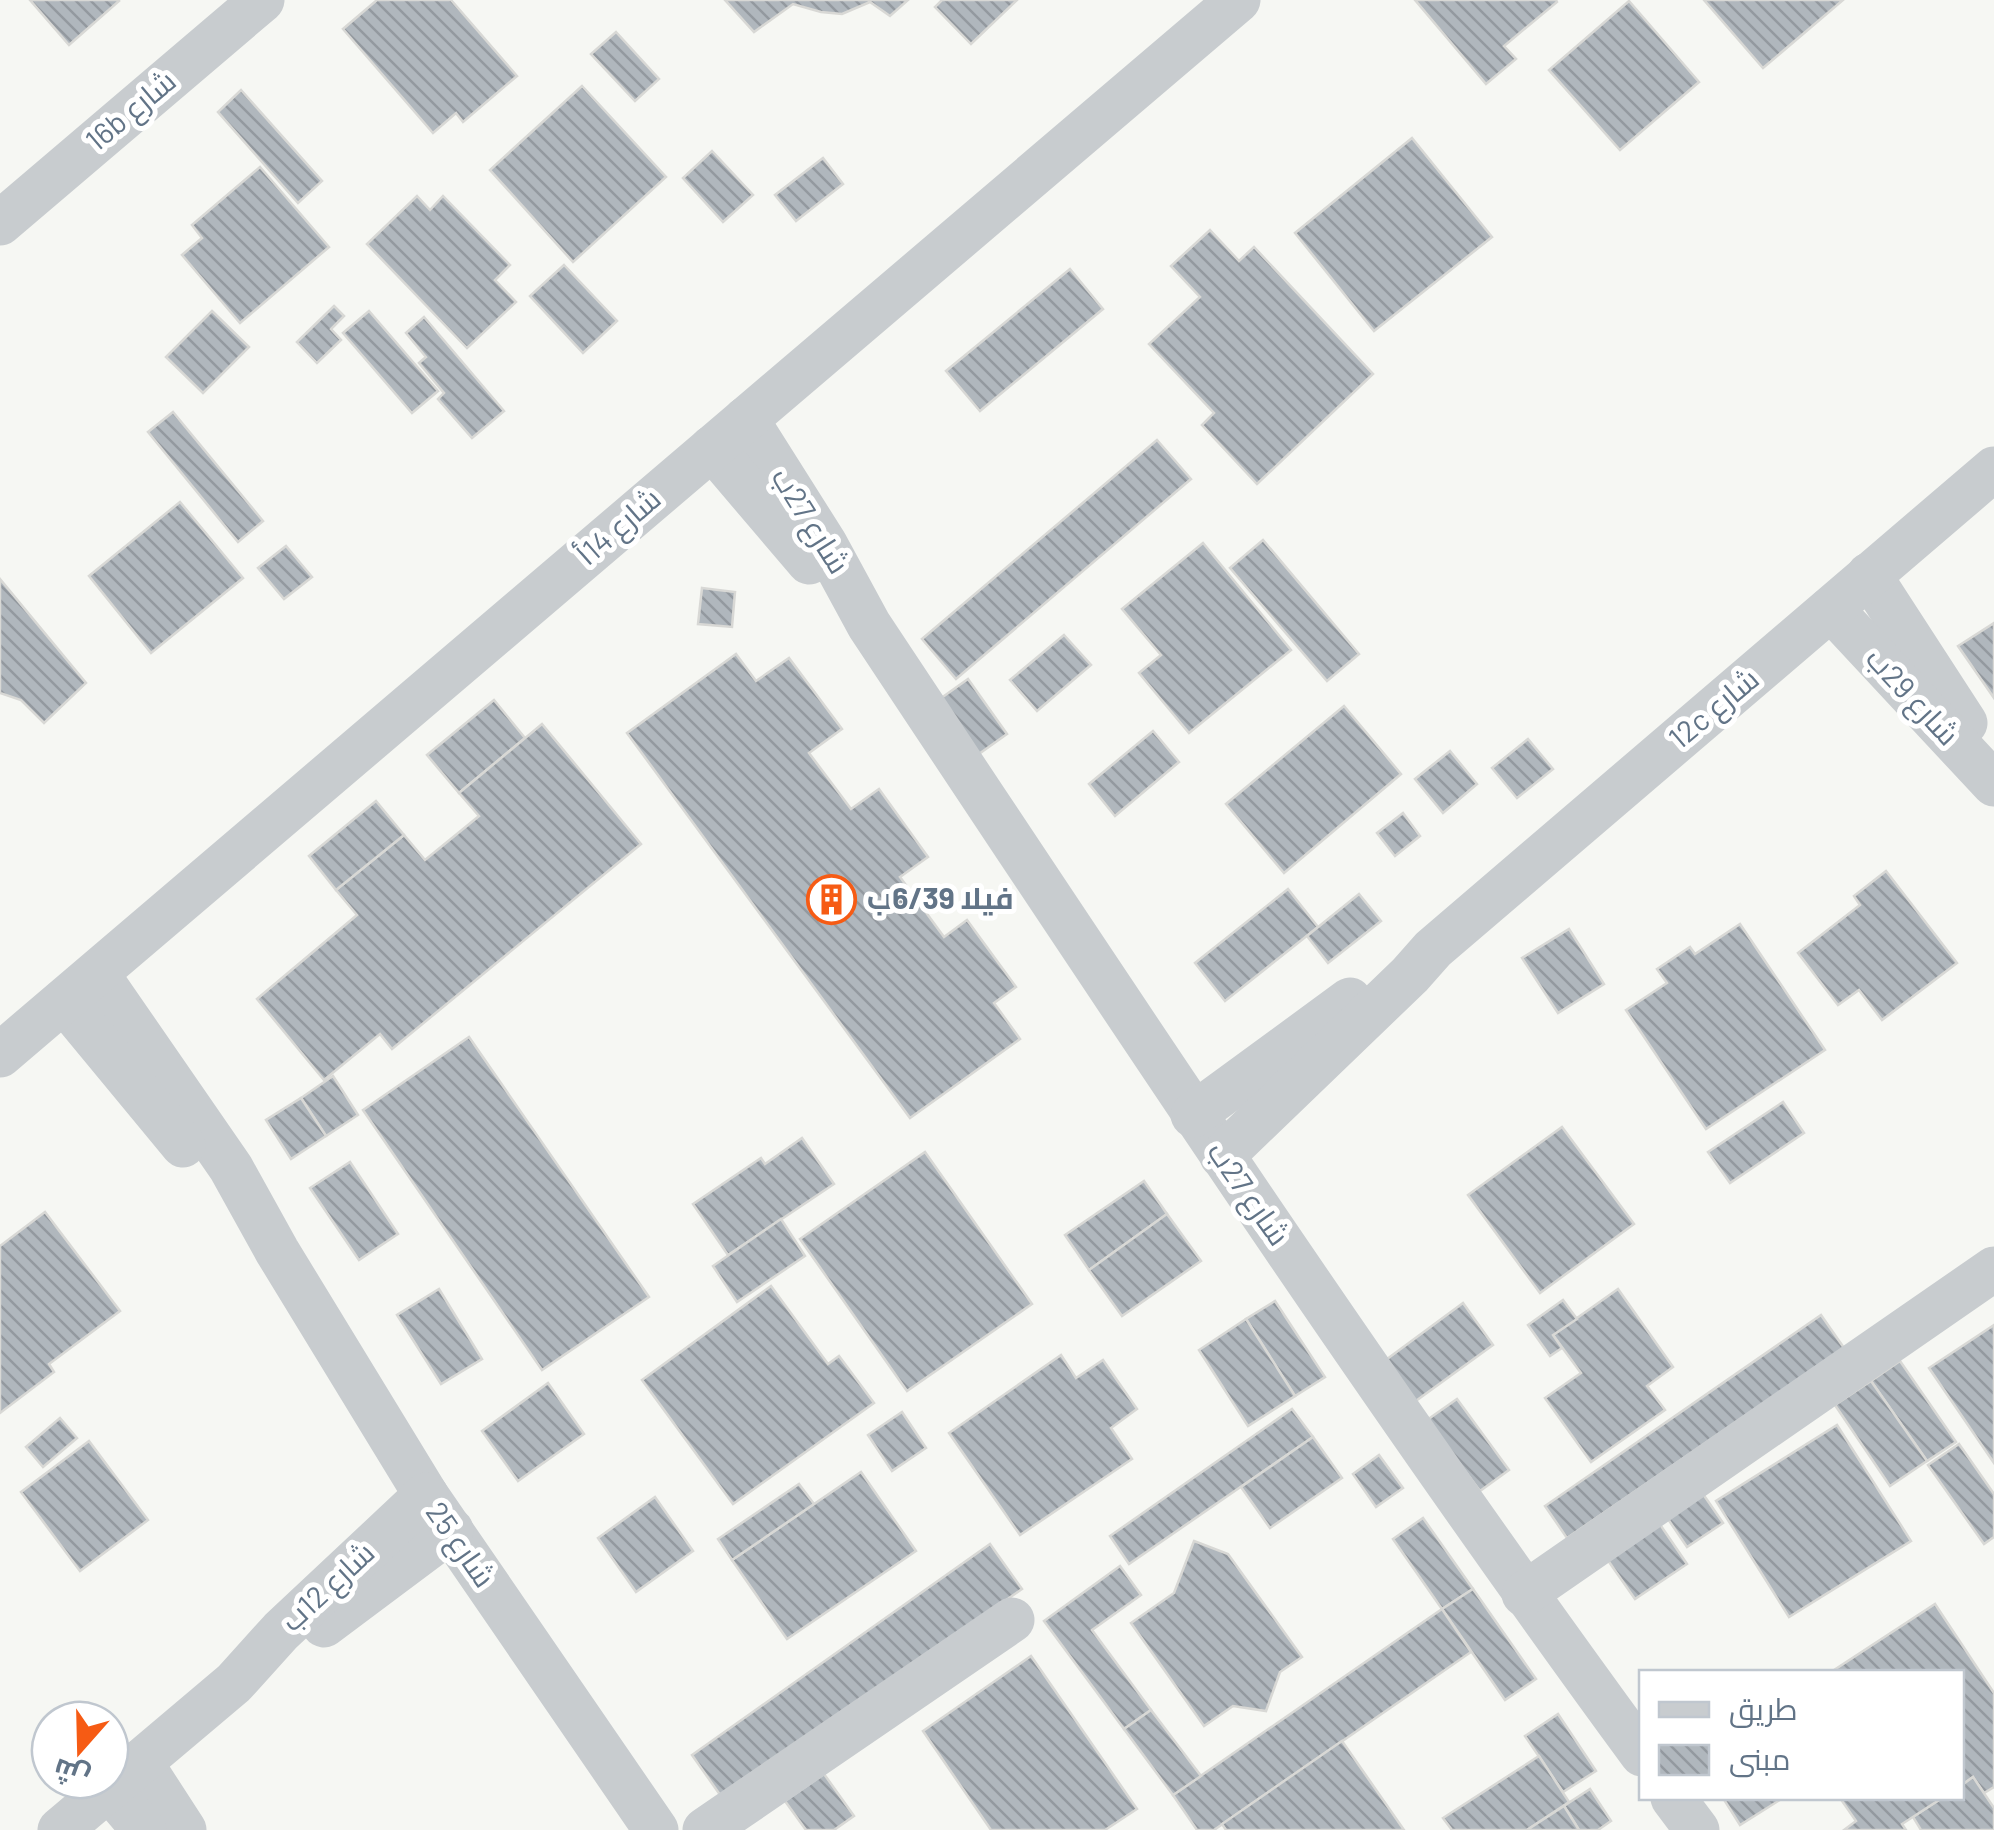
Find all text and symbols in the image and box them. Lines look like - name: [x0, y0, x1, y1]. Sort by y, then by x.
- street label: 16b شارع: [77, 61, 185, 161]
- street label: شارع 27ب: [762, 460, 858, 582]
- street label: شارع 14أ: [568, 479, 670, 575]
- street label: شارع 29ب: [1857, 640, 1967, 754]
- street label: 12c شارع: [1660, 660, 1768, 758]
- building icon: فيلا 6/39ب: [806, 873, 858, 925]
- place label: فيلا 6/39ب: [867, 879, 1014, 916]
- street label: شارع 27ب: [1198, 1134, 1298, 1254]
- street label: شارع 25: [416, 1494, 504, 1596]
- street label: شارع 12ب: [273, 1533, 383, 1641]
- legend: [1639, 1670, 1964, 1800]
- text: طريق: [1729, 1690, 1798, 1728]
- north arrow: [30, 1700, 130, 1800]
- text: مبنى: [1729, 1740, 1790, 1778]
- text: ش: [48, 1751, 94, 1797]

